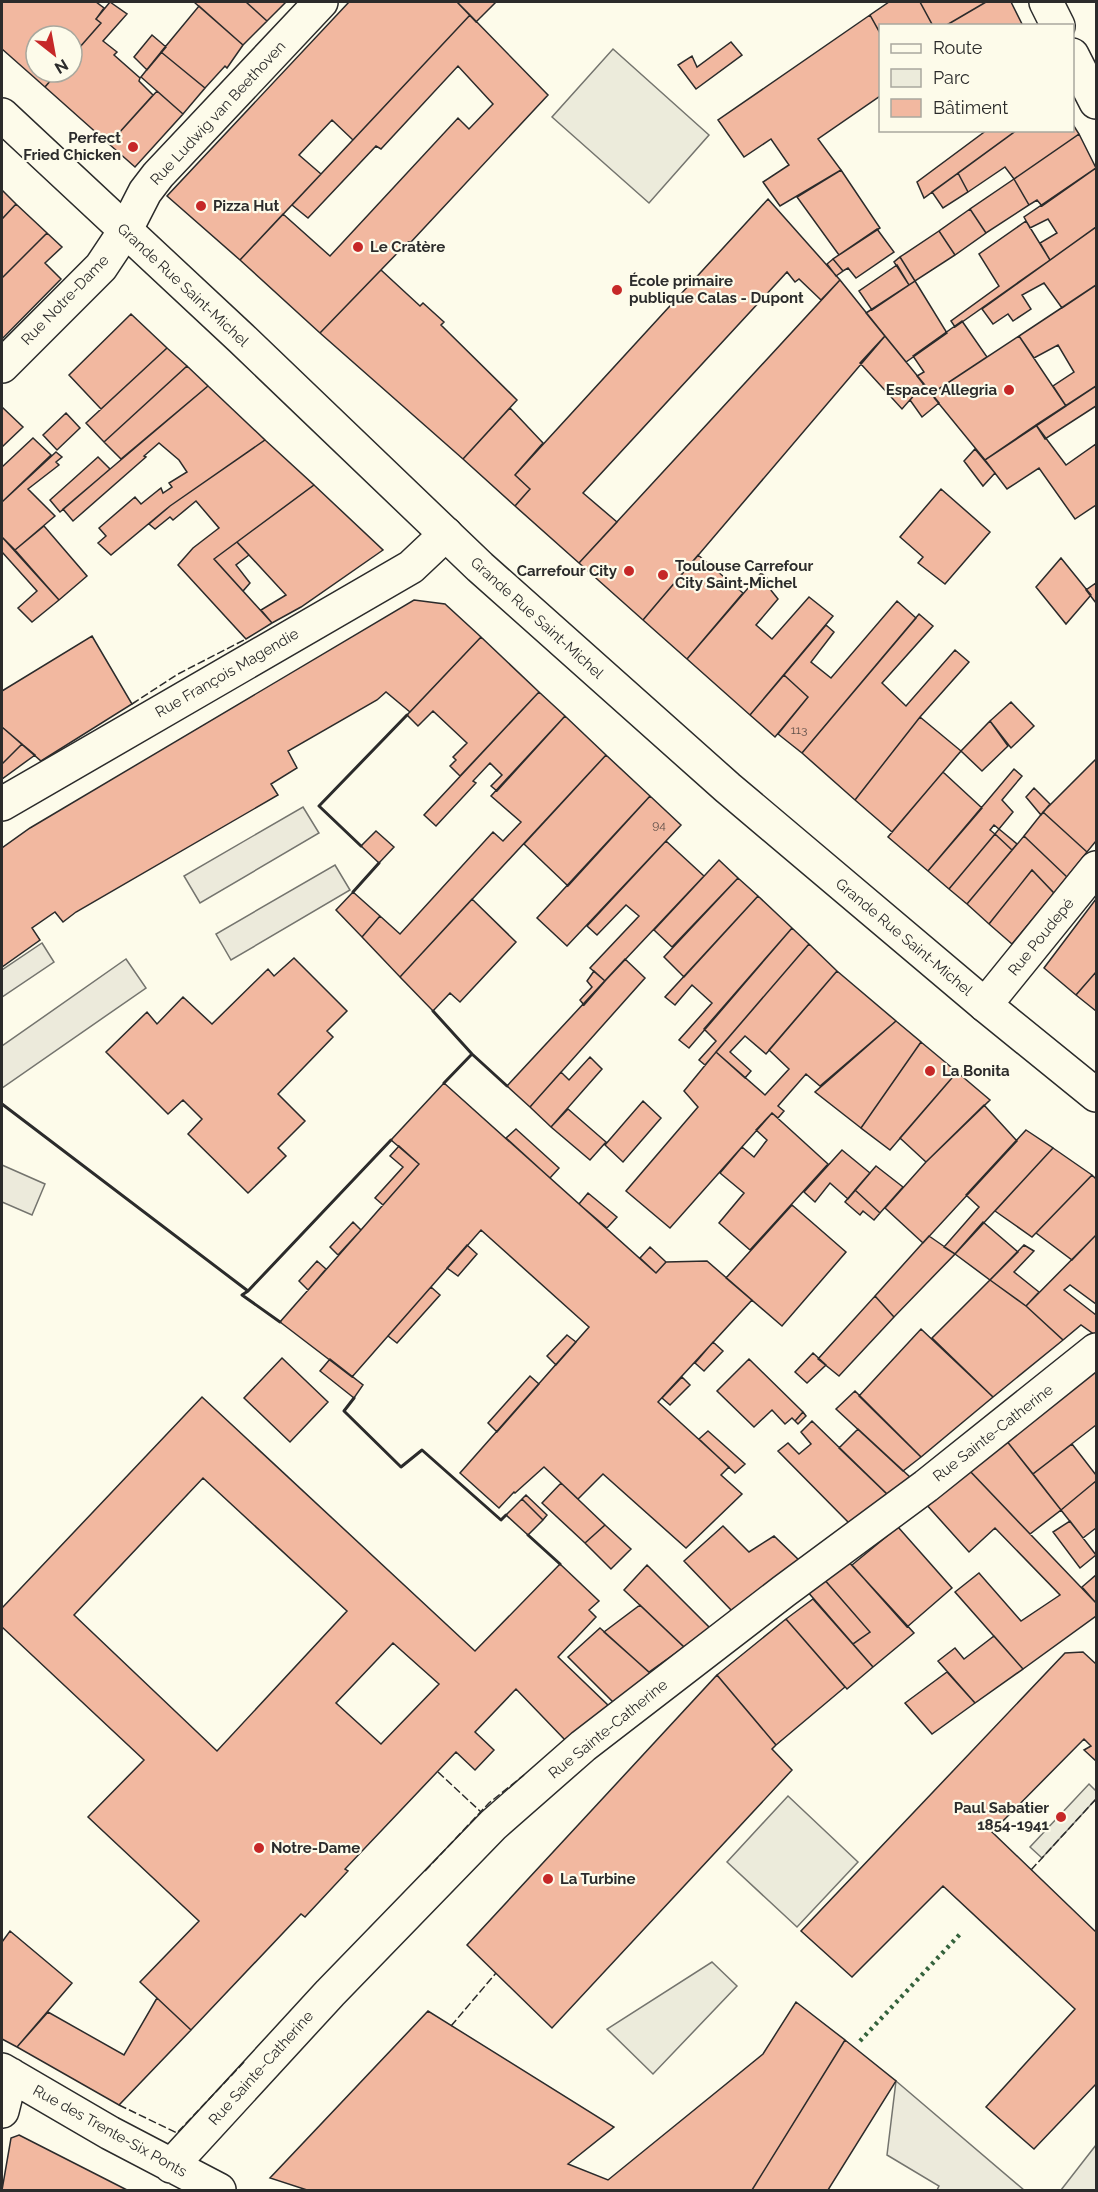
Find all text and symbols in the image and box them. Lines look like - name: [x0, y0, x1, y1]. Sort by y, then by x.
- north arrow: [24, 24, 84, 84]
- legend: [879, 24, 1074, 132]
- street label: Rue Ludwig van Beethoven: [147, 37, 289, 189]
- text: Route: [933, 37, 983, 58]
- text: N: [51, 55, 72, 78]
- text: Parc: [933, 67, 970, 88]
- text: Bâtiment: [933, 97, 1008, 118]
- place label: Perfect Fried Chicken: [23, 129, 121, 164]
- marker: Perfect Fried Chicken: [126, 140, 140, 154]
- place label: Pizza Hut: [213, 197, 280, 215]
- marker: Pizza Hut: [194, 199, 208, 213]
- street label: Grande Rue Saint-Michel: [114, 219, 253, 351]
- place label: Le Cratère: [370, 238, 445, 256]
- marker: Le Cratère: [351, 240, 365, 254]
- street label: Rue Notre-Dame: [18, 251, 113, 349]
- place label: École primaire publique Calas - Dupont: [629, 272, 804, 307]
- marker: École primaire publique Calas - Dupont: [610, 283, 624, 297]
- place label: Espace Allegria: [886, 381, 997, 399]
- marker: Espace Allegria: [1002, 383, 1016, 397]
- street label: Grande Rue Saint-Michel: [467, 553, 608, 683]
- place label: Toulouse Carrefour City Saint-Michel: [675, 557, 813, 592]
- place label: Carrefour City: [517, 562, 618, 580]
- marker: Carrefour City: [622, 564, 636, 578]
- marker: Toulouse Carrefour City Saint-Michel: [656, 568, 670, 582]
- street label: Rue François Magendie: [152, 624, 302, 721]
- house number: 113: [791, 723, 807, 737]
- house number: 94: [652, 818, 666, 832]
- street label: Grande Rue Saint-Michel: [832, 875, 977, 1000]
- street label: Rue Poudepé: [1004, 894, 1078, 979]
- place label: La Bonita: [942, 1062, 1010, 1080]
- marker: La Bonita: [923, 1064, 937, 1078]
- street label: Rue Sainte-Catherine: [929, 1380, 1057, 1486]
- street label: Rue Sainte-Catherine: [545, 1675, 671, 1782]
- place label: Paul Sabatier 1854-1941: [954, 1799, 1050, 1834]
- marker: Paul Sabatier 1854-1941: [1054, 1810, 1068, 1824]
- place label: Notre-Dame: [271, 1839, 360, 1857]
- marker: Notre-Dame: [252, 1841, 266, 1855]
- place label: La Turbine: [560, 1870, 635, 1888]
- marker: La Turbine: [541, 1872, 555, 1886]
- street label: Rue Sainte-Catherine: [205, 2007, 317, 2129]
- street label: Rue des Trente-Six Ponts: [30, 2081, 190, 2181]

